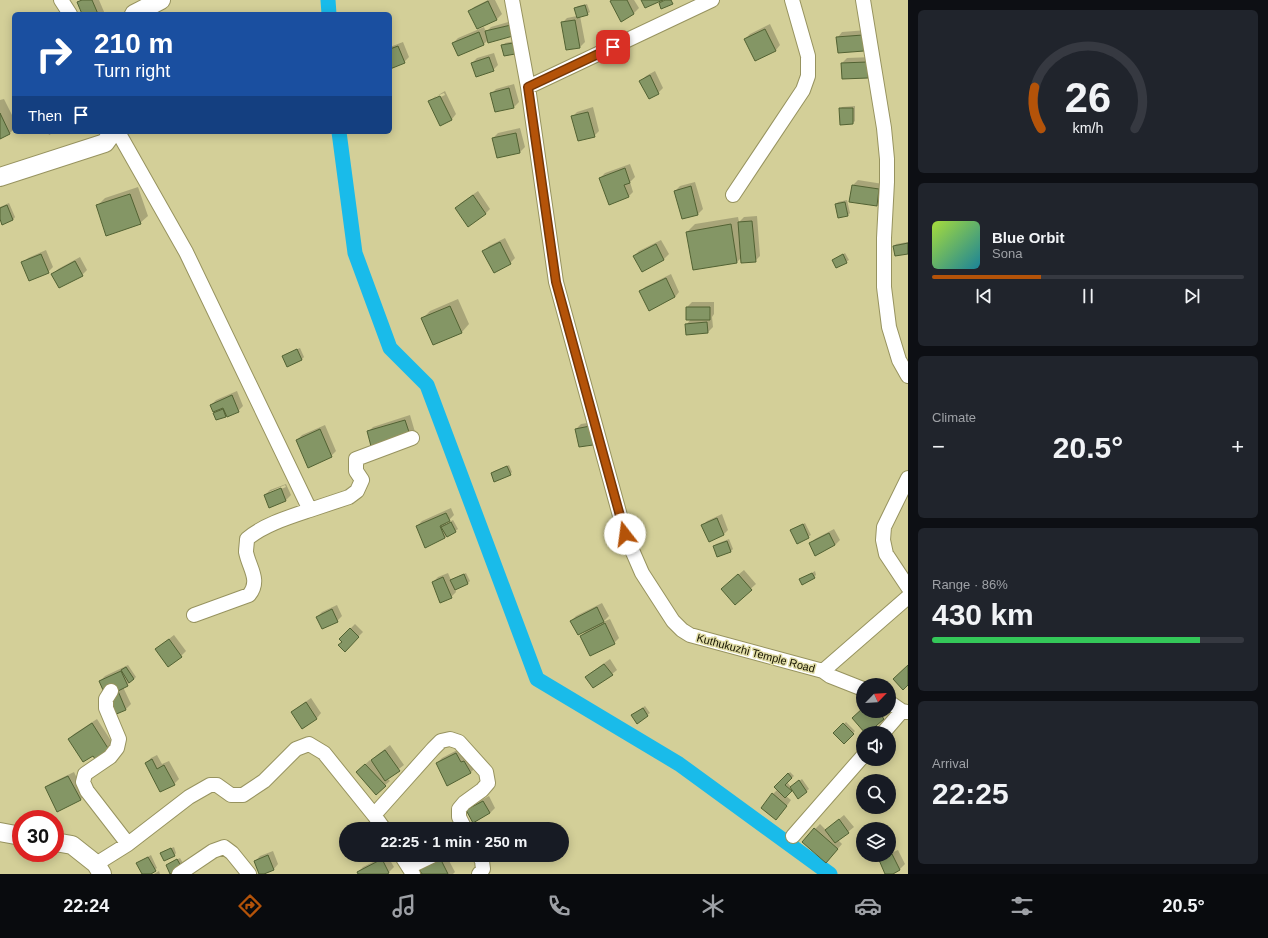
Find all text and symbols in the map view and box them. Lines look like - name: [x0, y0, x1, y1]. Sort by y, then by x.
- icon: right: [28, 28, 80, 80]
- text: 210 m: [94, 28, 173, 59]
- pin: [596, 30, 630, 64]
- icon: arrive: [602, 36, 624, 58]
- text: Turn right: [94, 61, 170, 81]
- text: 26: [1065, 74, 1111, 121]
- icon: arrive: [70, 104, 92, 126]
- text: Then: [28, 107, 62, 124]
- text: km/h: [1073, 120, 1104, 136]
- text: Blue Orbit: [992, 229, 1065, 246]
- text: Sona: [992, 246, 1022, 261]
- icon: previous: [973, 285, 995, 307]
- icon: pause: [1077, 285, 1099, 307]
- icon: next: [1181, 285, 1203, 307]
- text: Climate: [932, 410, 976, 425]
- text: 20.5°: [1053, 431, 1123, 464]
- text: −: [932, 434, 945, 459]
- text: +: [1231, 434, 1244, 459]
- position arrow: [604, 513, 646, 555]
- text: Range · 86%: [932, 577, 1008, 592]
- text: 430 km: [932, 598, 1034, 631]
- street label: Kuthukuzhi Temple Road: [695, 631, 817, 675]
- north arrow: [856, 678, 896, 718]
- map controls: [856, 678, 896, 862]
- button: sound: [856, 726, 896, 766]
- text: Arrival: [932, 756, 969, 771]
- button: search: [856, 774, 896, 814]
- text: 22:25: [932, 777, 1009, 810]
- speed limit sign: 30: [12, 810, 64, 862]
- button: layers: [856, 822, 896, 862]
- text: 22:25 · 1 min · 250 m: [381, 833, 527, 850]
- icon: directions: [236, 892, 264, 920]
- icon: music: [390, 892, 418, 920]
- icon: phone: [545, 892, 573, 920]
- icon: climate: [699, 892, 727, 920]
- icon: car: [854, 892, 882, 920]
- icon: filters: [1008, 892, 1036, 920]
- text: 22:24: [63, 896, 109, 916]
- text: 20.5°: [1162, 896, 1205, 916]

